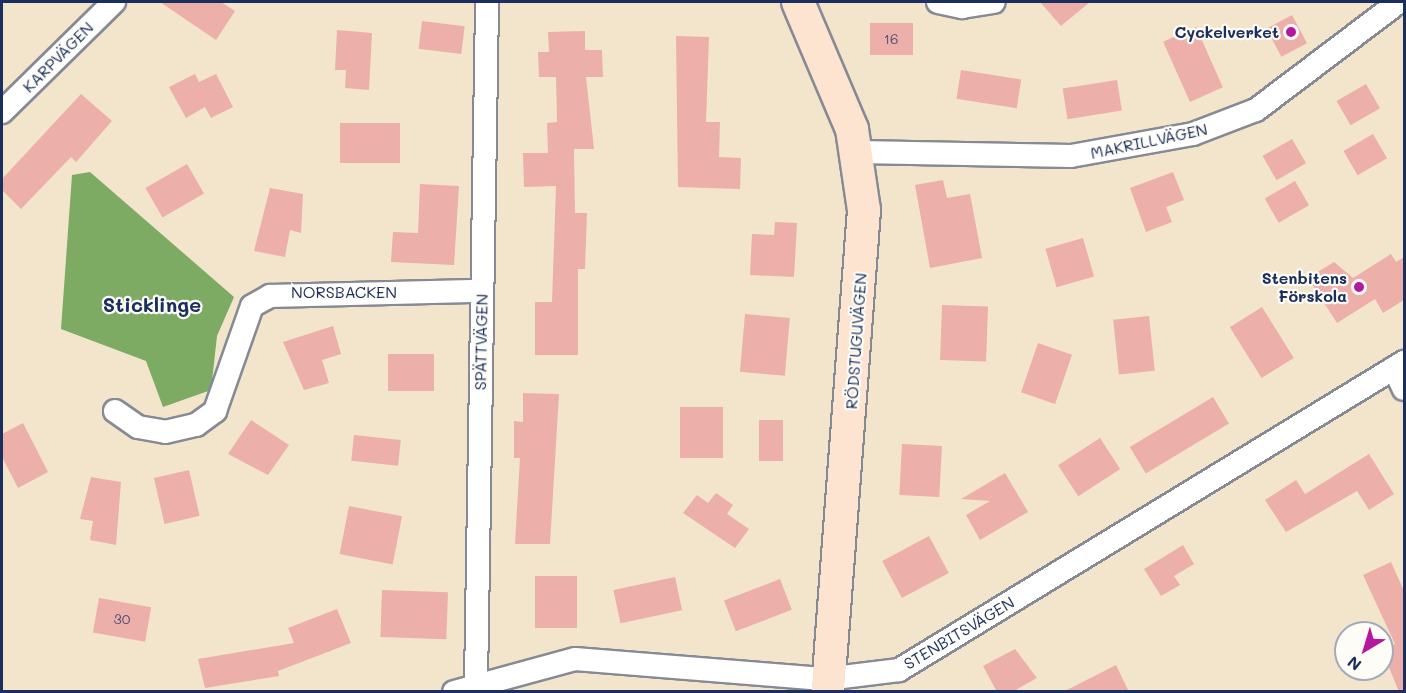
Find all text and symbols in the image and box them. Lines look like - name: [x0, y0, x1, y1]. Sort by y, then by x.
- street label: KARPVÄGEN: [19, 18, 97, 96]
- place label: Cyckelverket: [1175, 22, 1279, 42]
- marker: Cyckelverket: [1284, 25, 1298, 39]
- house number: 16: [884, 31, 898, 47]
- street label: MAKRILLVÄGEN: [1089, 119, 1209, 163]
- place label: Stenbitens Förskola: [1262, 268, 1347, 306]
- street label: RÖDSTUGUVÄGEN: [842, 272, 870, 410]
- marker: Stenbitens Förskola: [1352, 280, 1366, 294]
- street label: NORSBACKEN: [291, 282, 397, 302]
- district label: Sticklinge: [103, 292, 201, 316]
- street label: SPÄTTVÄGEN: [471, 294, 491, 390]
- street label: STENBITSVÄGEN: [900, 592, 1018, 674]
- house number: 30: [114, 611, 130, 627]
- north arrow: [1334, 621, 1394, 681]
- text: N: [1343, 652, 1365, 676]

